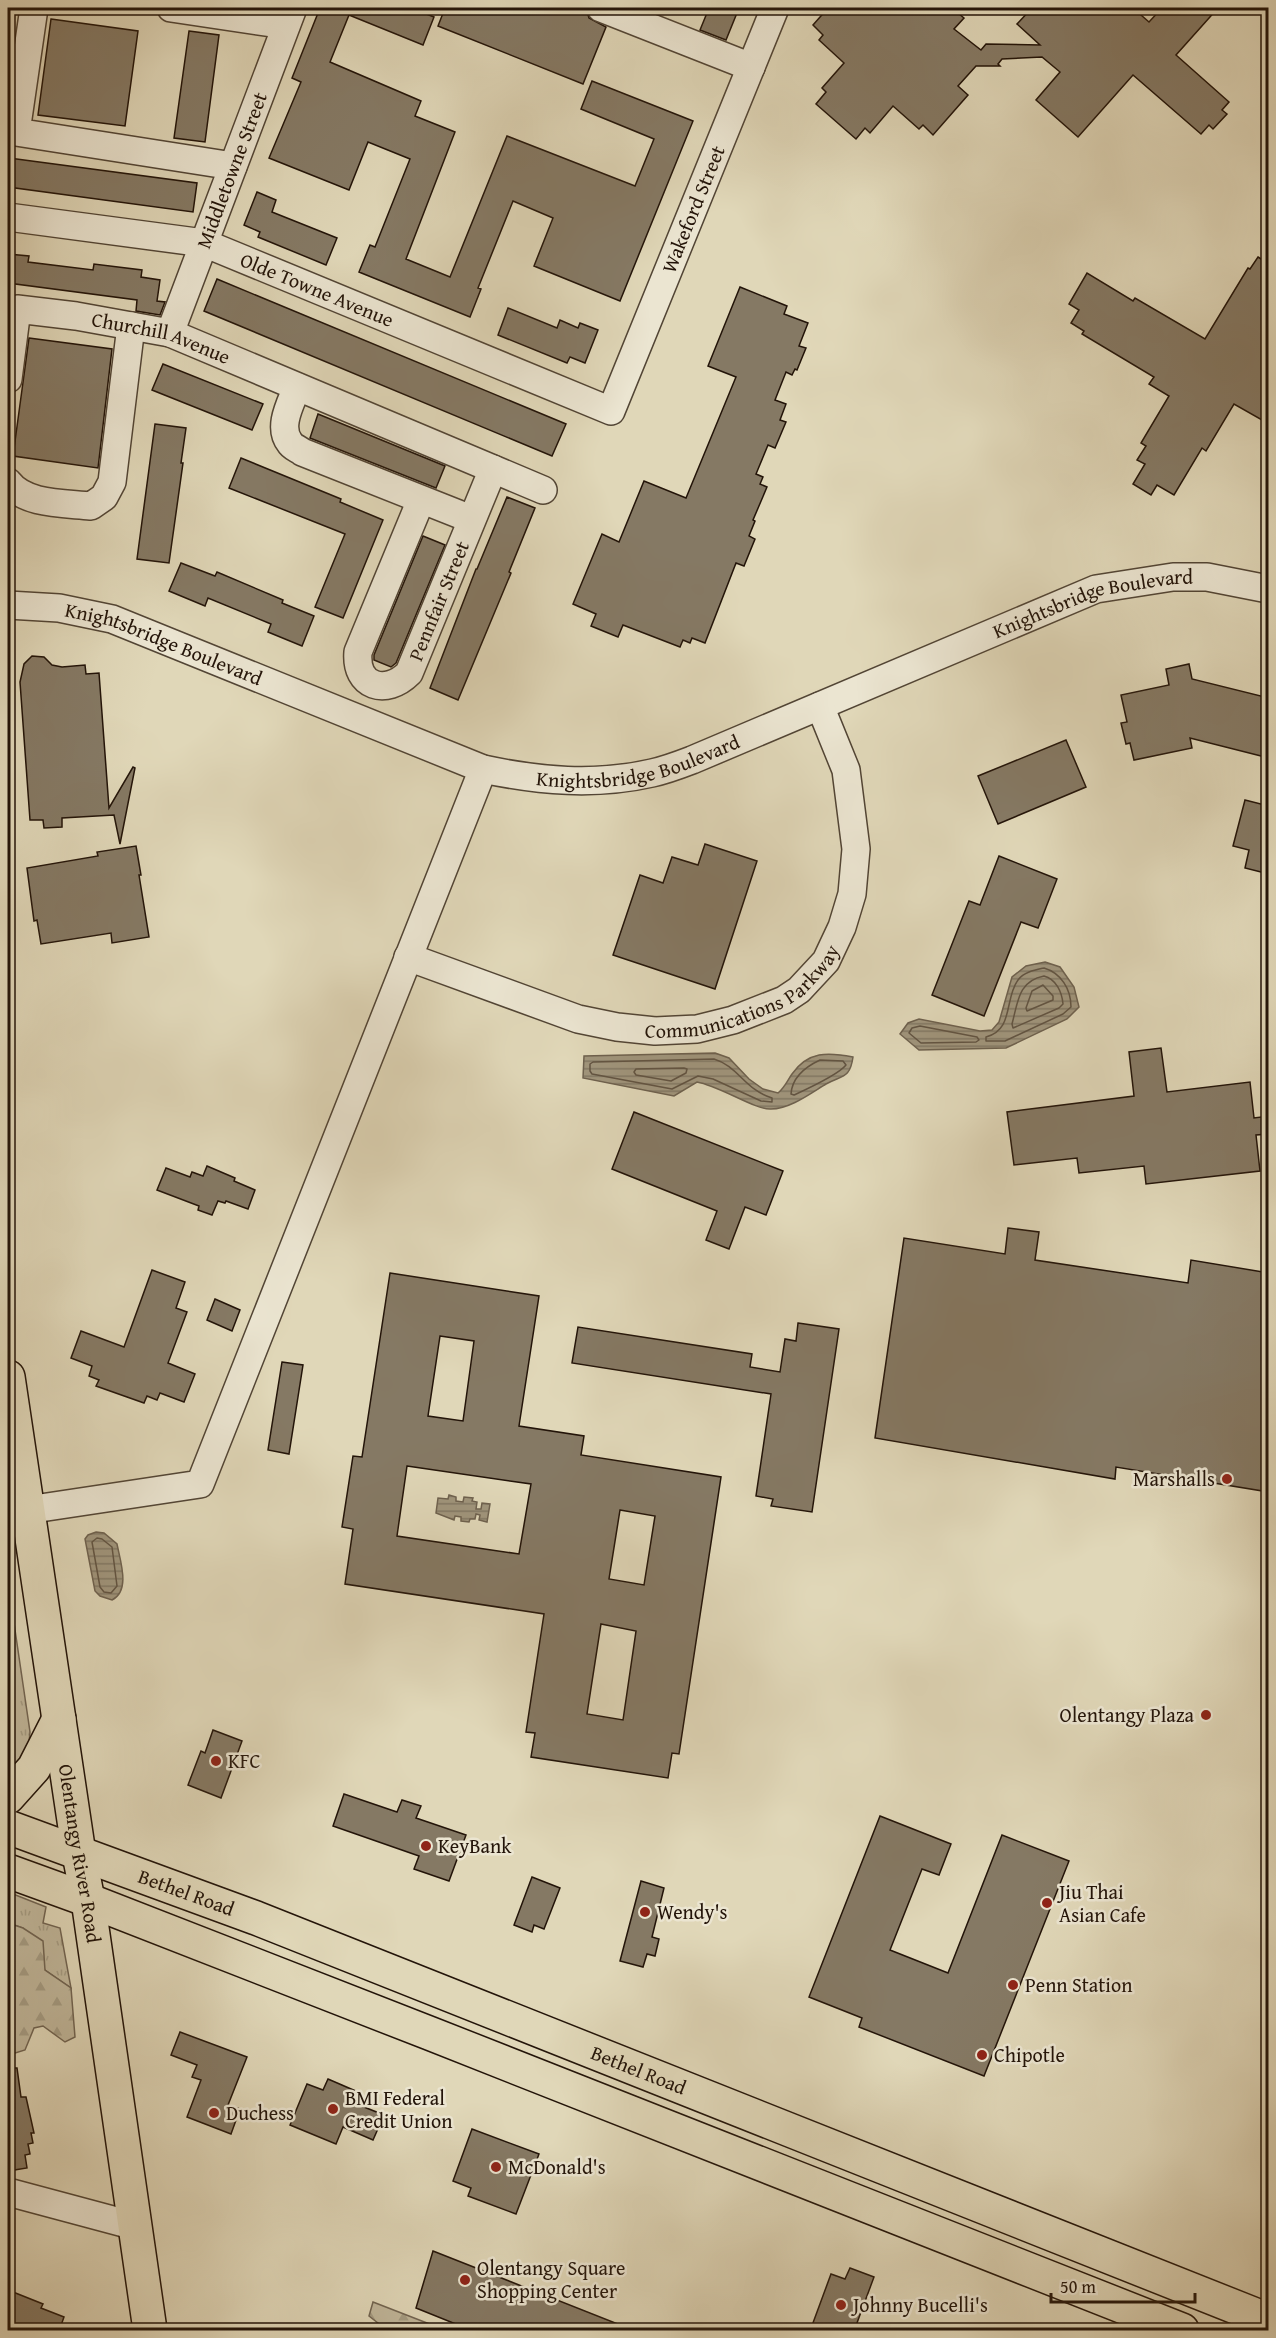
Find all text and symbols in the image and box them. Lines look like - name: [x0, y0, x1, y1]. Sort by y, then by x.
- street label: Middletowne Street: [188, 88, 274, 252]
- street label: Wakeford Street: [654, 141, 732, 277]
- street label: Olde Towne Avenue: [236, 245, 398, 334]
- street label: Churchill Avenue: [90, 304, 235, 371]
- street label: Pennfair Street: [401, 536, 476, 665]
- street label: Knightsbridge Boulevard: [988, 562, 1193, 645]
- street label: Knightsbridge Boulevard: [63, 595, 267, 693]
- street label: Knightsbridge Boulevard: [535, 726, 744, 795]
- street label: Communications Parkway: [643, 940, 846, 1045]
- place label: Marshalls: [1133, 1464, 1215, 1493]
- marker: Marshalls: [1220, 1472, 1234, 1486]
- place label: Olentangy Plaza: [1060, 1700, 1195, 1729]
- marker: Olentangy Plaza: [1199, 1708, 1213, 1722]
- place label: KFC: [228, 1746, 261, 1775]
- marker: KFC: [209, 1754, 223, 1768]
- street label: Olentangy River Road: [52, 1762, 109, 1945]
- place label: KeyBank: [438, 1831, 512, 1860]
- marker: KeyBank: [419, 1839, 433, 1853]
- street label: Bethel Road: [134, 1861, 239, 1923]
- place label: Jiu Thai Asian Cafe: [1056, 1877, 1146, 1929]
- marker: Jiu Thai Asian Cafe: [1040, 1896, 1054, 1910]
- place label: Wendy's: [657, 1897, 728, 1926]
- marker: Wendy's: [638, 1905, 652, 1919]
- place label: Penn Station: [1025, 1970, 1132, 1999]
- marker: Penn Station: [1006, 1978, 1020, 1992]
- street label: Bethel Road: [587, 2038, 691, 2102]
- place label: Chipotle: [994, 2040, 1065, 2069]
- marker: Chipotle: [975, 2048, 989, 2062]
- place label: BMI Federal Credit Union: [345, 2083, 452, 2135]
- place label: Duchess: [226, 2098, 294, 2127]
- marker: BMI Federal Credit Union: [326, 2102, 340, 2116]
- marker: Duchess: [207, 2106, 221, 2120]
- place label: McDonald's: [508, 2152, 606, 2181]
- marker: McDonald's: [489, 2160, 503, 2174]
- place label: Olentangy Square Shopping Center: [477, 2253, 625, 2305]
- scale bar: [1051, 2266, 1195, 2304]
- marker: Olentangy Square Shopping Center: [458, 2273, 472, 2287]
- text: 50 m: [1060, 2273, 1096, 2300]
- place label: Johnny Bucelli's: [850, 2290, 988, 2319]
- marker: Johnny Bucelli's: [834, 2298, 848, 2312]

